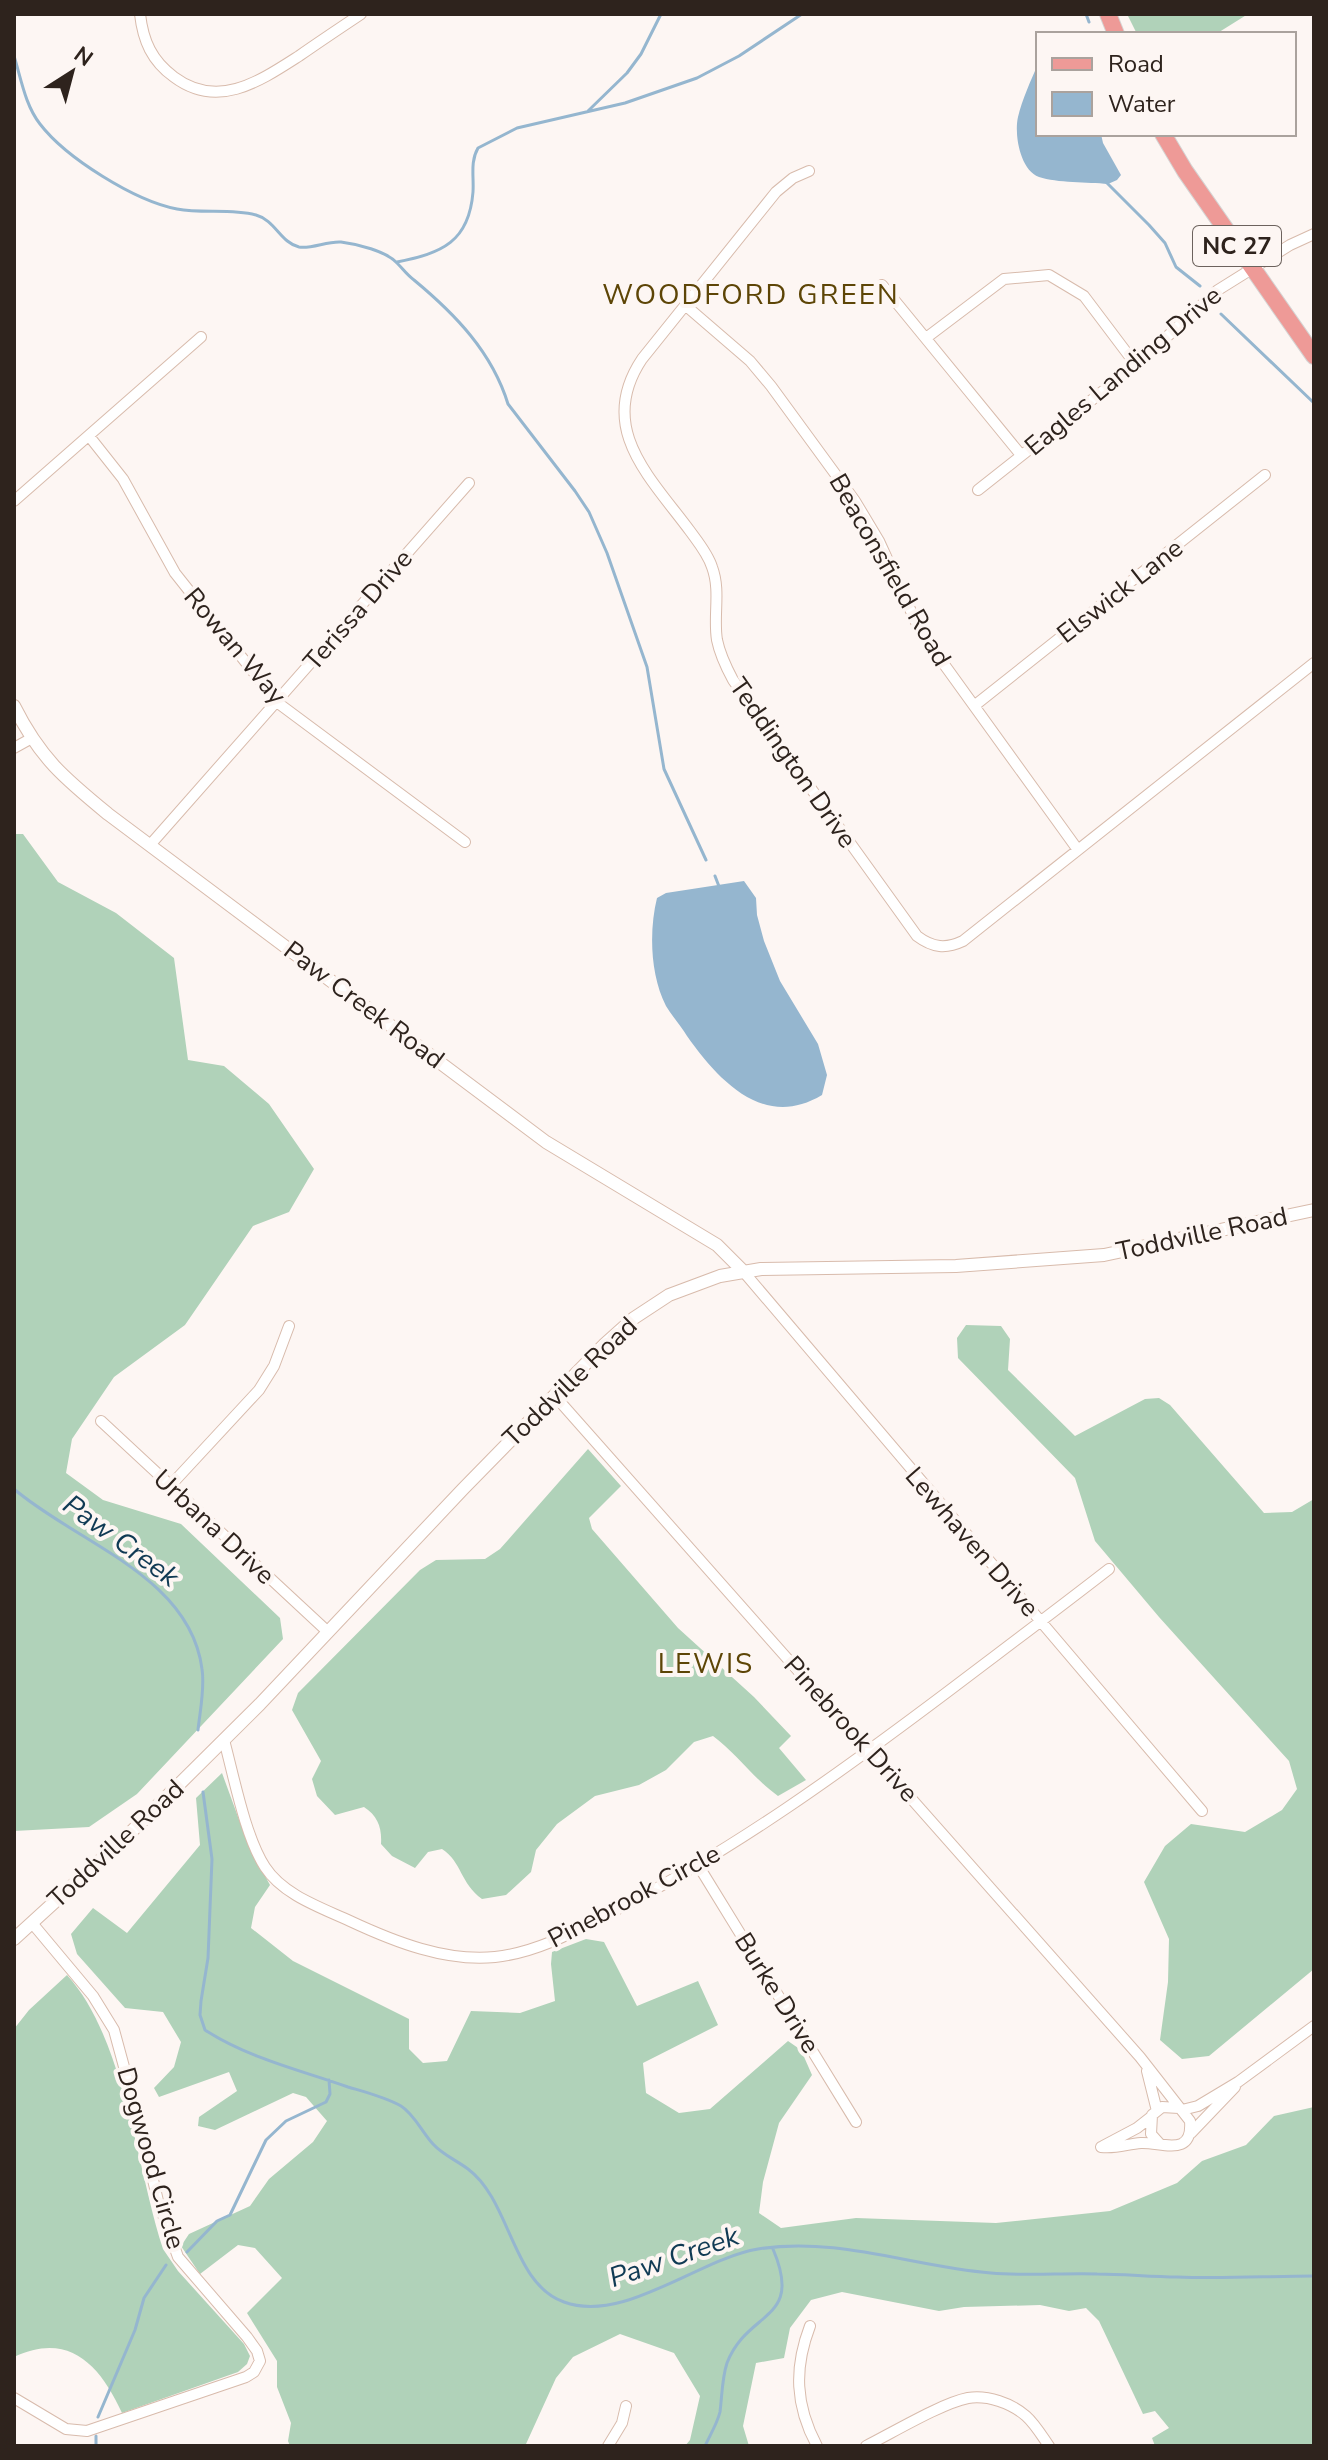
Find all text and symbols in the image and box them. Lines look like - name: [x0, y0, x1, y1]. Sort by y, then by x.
- north arrow: [32, 32, 112, 112]
- legend: [1036, 32, 1296, 136]
- text: N: [68, 40, 99, 74]
- text: Road: [1108, 48, 1164, 80]
- text: Water: [1108, 88, 1176, 120]
- road number: NC 27: [1193, 226, 1281, 266]
- district label: WOODFORD GREEN: [602, 276, 900, 314]
- street label: Eagles Landing Drive: [1017, 278, 1229, 464]
- street label: Beaconsfield Road: [821, 467, 959, 673]
- street label: Elswick Lane: [1050, 531, 1190, 651]
- street label: Terissa Drive: [296, 542, 420, 678]
- street label: Rowan Way: [176, 580, 295, 712]
- street label: Teddington Drive: [721, 671, 865, 855]
- street label: Paw Creek Road: [277, 933, 451, 1077]
- street label: Toddville Road: [1113, 1199, 1291, 1269]
- street label: Toddville Road: [495, 1309, 645, 1455]
- street label: Lewhaven Drive: [897, 1460, 1047, 1624]
- street label: Urbana Drive: [146, 1462, 282, 1592]
- water label: Paw Creek: [55, 1486, 188, 1597]
- district label: LEWIS: [658, 1645, 754, 1683]
- street label: Pinebrook Drive: [776, 1648, 926, 1810]
- street label: Toddville Road: [40, 1772, 192, 1916]
- street label: Pinebrook Circle: [542, 1836, 726, 1956]
- street label: Burke Drive: [726, 1926, 828, 2060]
- street label: Dogwood Circle: [108, 2063, 194, 2253]
- water label: Paw Creek: [604, 2217, 745, 2297]

